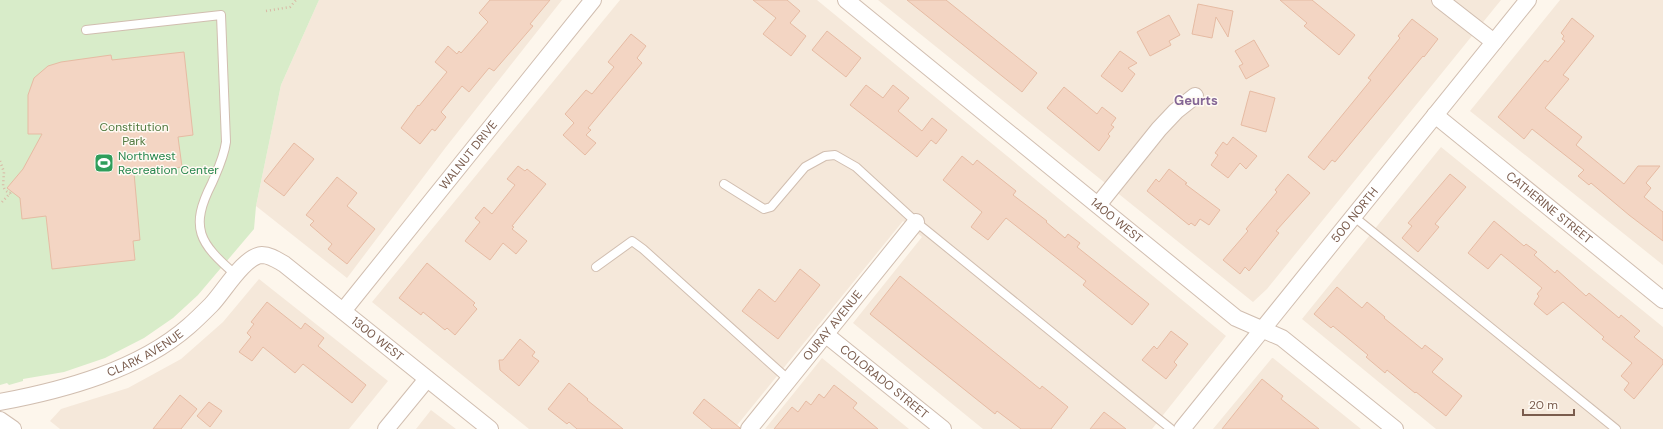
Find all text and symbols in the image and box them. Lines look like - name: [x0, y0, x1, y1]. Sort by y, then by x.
- district label: Geurts: [1174, 92, 1218, 109]
- street label: WALNUT DRIVE: [436, 117, 501, 193]
- park label: Constitution Park: [99, 119, 169, 149]
- place label: Northwest Recreation Center: [118, 148, 219, 178]
- sports icon: Northwest Recreation Center: [93, 152, 115, 174]
- street label: CATHERINE STREET: [1503, 168, 1596, 247]
- street label: 500 NORTH: [1328, 184, 1382, 246]
- street label: 1400 WEST: [1087, 195, 1146, 247]
- street label: OURAY AVENUE: [799, 287, 866, 364]
- street label: 1300 WEST: [348, 313, 407, 365]
- street label: CLARK AVENUE: [105, 326, 187, 380]
- street label: COLORADO STREET: [837, 341, 932, 422]
- scale bar: [1523, 391, 1574, 417]
- text: 20 m: [1529, 397, 1558, 413]

